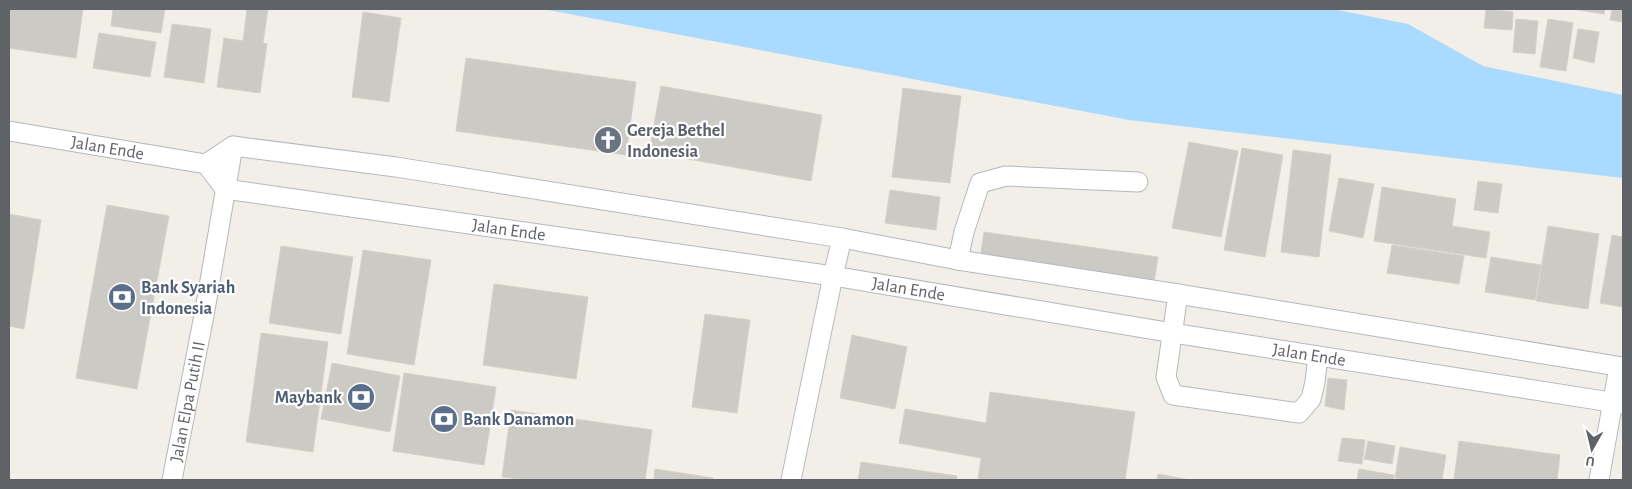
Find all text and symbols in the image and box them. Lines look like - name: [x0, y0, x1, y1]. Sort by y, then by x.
- place label: Gereja Bethel Indonesia: [627, 122, 725, 161]
- church icon: Gereja Bethel Indonesia: [593, 125, 623, 155]
- street label: Jalan Ende: [70, 134, 145, 163]
- street label: Jalan Ende: [471, 216, 547, 245]
- street label: Jalan Ende: [871, 275, 946, 305]
- place label: Bank Syariah Indonesia: [141, 279, 235, 318]
- bank icon: Bank Syariah Indonesia: [107, 282, 137, 312]
- street label: Jalan Elpa Putih II: [168, 340, 209, 463]
- street label: Jalan Ende: [1271, 341, 1347, 370]
- bank icon: Maybank: [346, 382, 376, 412]
- place label: Maybank: [275, 389, 342, 407]
- bank icon: Bank Danamon: [429, 404, 459, 434]
- place label: Bank Danamon: [463, 411, 574, 429]
- north arrow: [1567, 424, 1617, 474]
- text: U: [1585, 453, 1596, 468]

